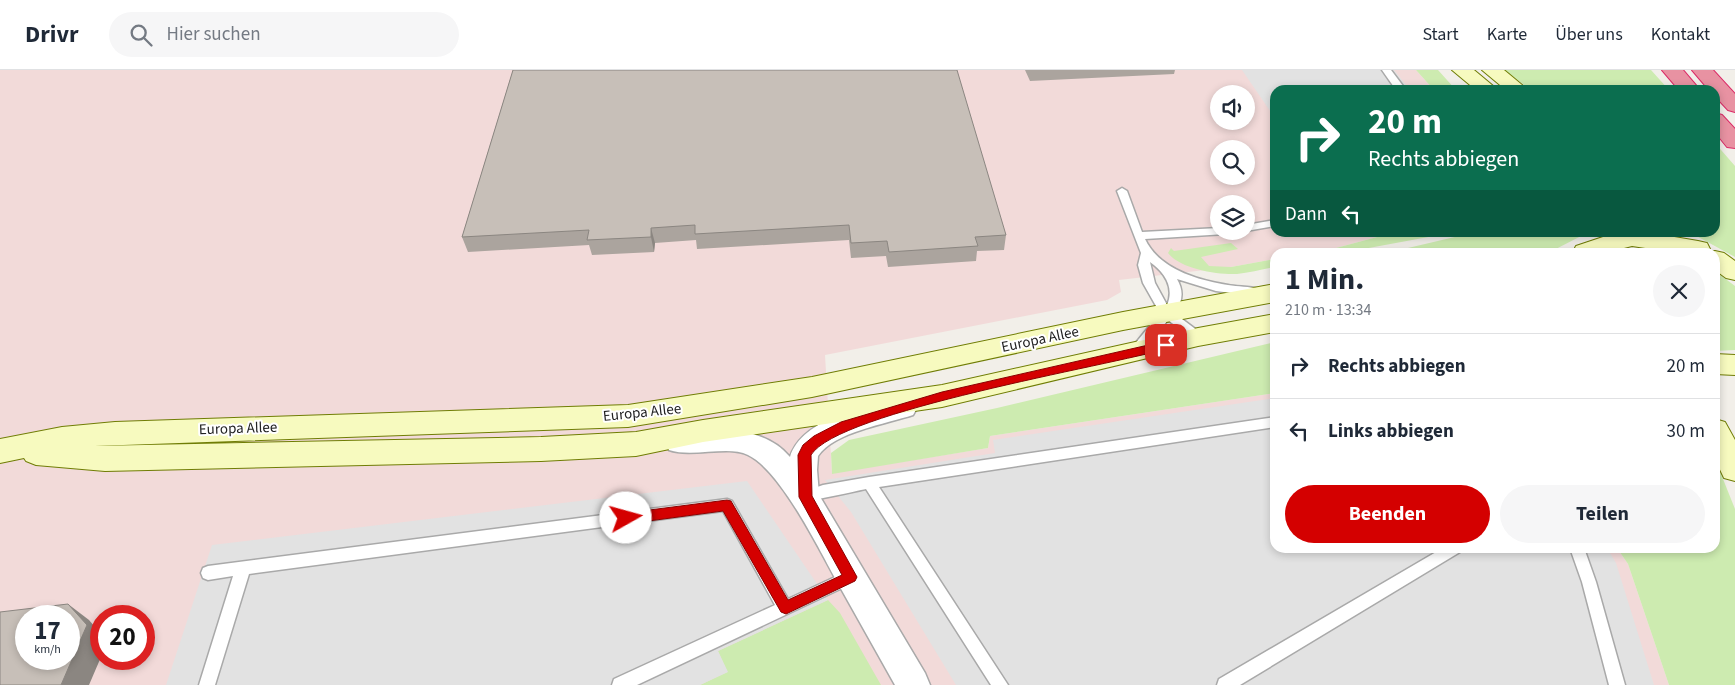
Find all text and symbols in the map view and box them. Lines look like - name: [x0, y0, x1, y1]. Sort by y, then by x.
- search box: [109, 12, 459, 57]
- text: Drivr: [25, 17, 79, 52]
- icon: search: [127, 21, 155, 49]
- text: Hier suchen: [167, 21, 261, 48]
- text: Start: [1422, 22, 1459, 47]
- text: Karte: [1487, 22, 1527, 47]
- text: Über uns: [1555, 22, 1623, 47]
- text: Kontakt: [1651, 22, 1710, 47]
- map controls: [1210, 85, 1255, 240]
- button: sound: [1210, 85, 1255, 130]
- text: 20 m: [1368, 97, 1442, 147]
- icon: right: [1285, 105, 1350, 170]
- button: search: [1210, 140, 1255, 185]
- text: Rechts abbiegen: [1368, 143, 1519, 175]
- button: layers: [1210, 195, 1255, 240]
- icon: left: [1337, 200, 1365, 228]
- text: Dann: [1285, 201, 1327, 228]
- text: 1 Min.: [1285, 258, 1364, 301]
- button: close: [1653, 265, 1705, 317]
- text: 210 m · 13:34: [1285, 299, 1372, 321]
- street label: Europa Allee: [999, 321, 1081, 358]
- pin: [1145, 324, 1187, 366]
- icon: arrive: [1152, 331, 1180, 359]
- icon: right: [1285, 352, 1313, 380]
- text: Rechts abbiegen: [1328, 353, 1466, 380]
- text: 20 m: [1667, 353, 1705, 380]
- street label: Europa Allee: [602, 398, 682, 427]
- street label: Europa Allee: [198, 417, 278, 440]
- icon: left: [1285, 417, 1313, 445]
- text: Links abbiegen: [1328, 418, 1454, 445]
- text: 30 m: [1667, 418, 1705, 445]
- button: Beenden: [1285, 485, 1490, 543]
- button: Teilen: [1500, 485, 1705, 543]
- position arrow: [599, 491, 651, 543]
- speed limit sign: 20: [90, 605, 155, 670]
- text: 17: [34, 613, 61, 649]
- text: km/h: [34, 641, 61, 658]

